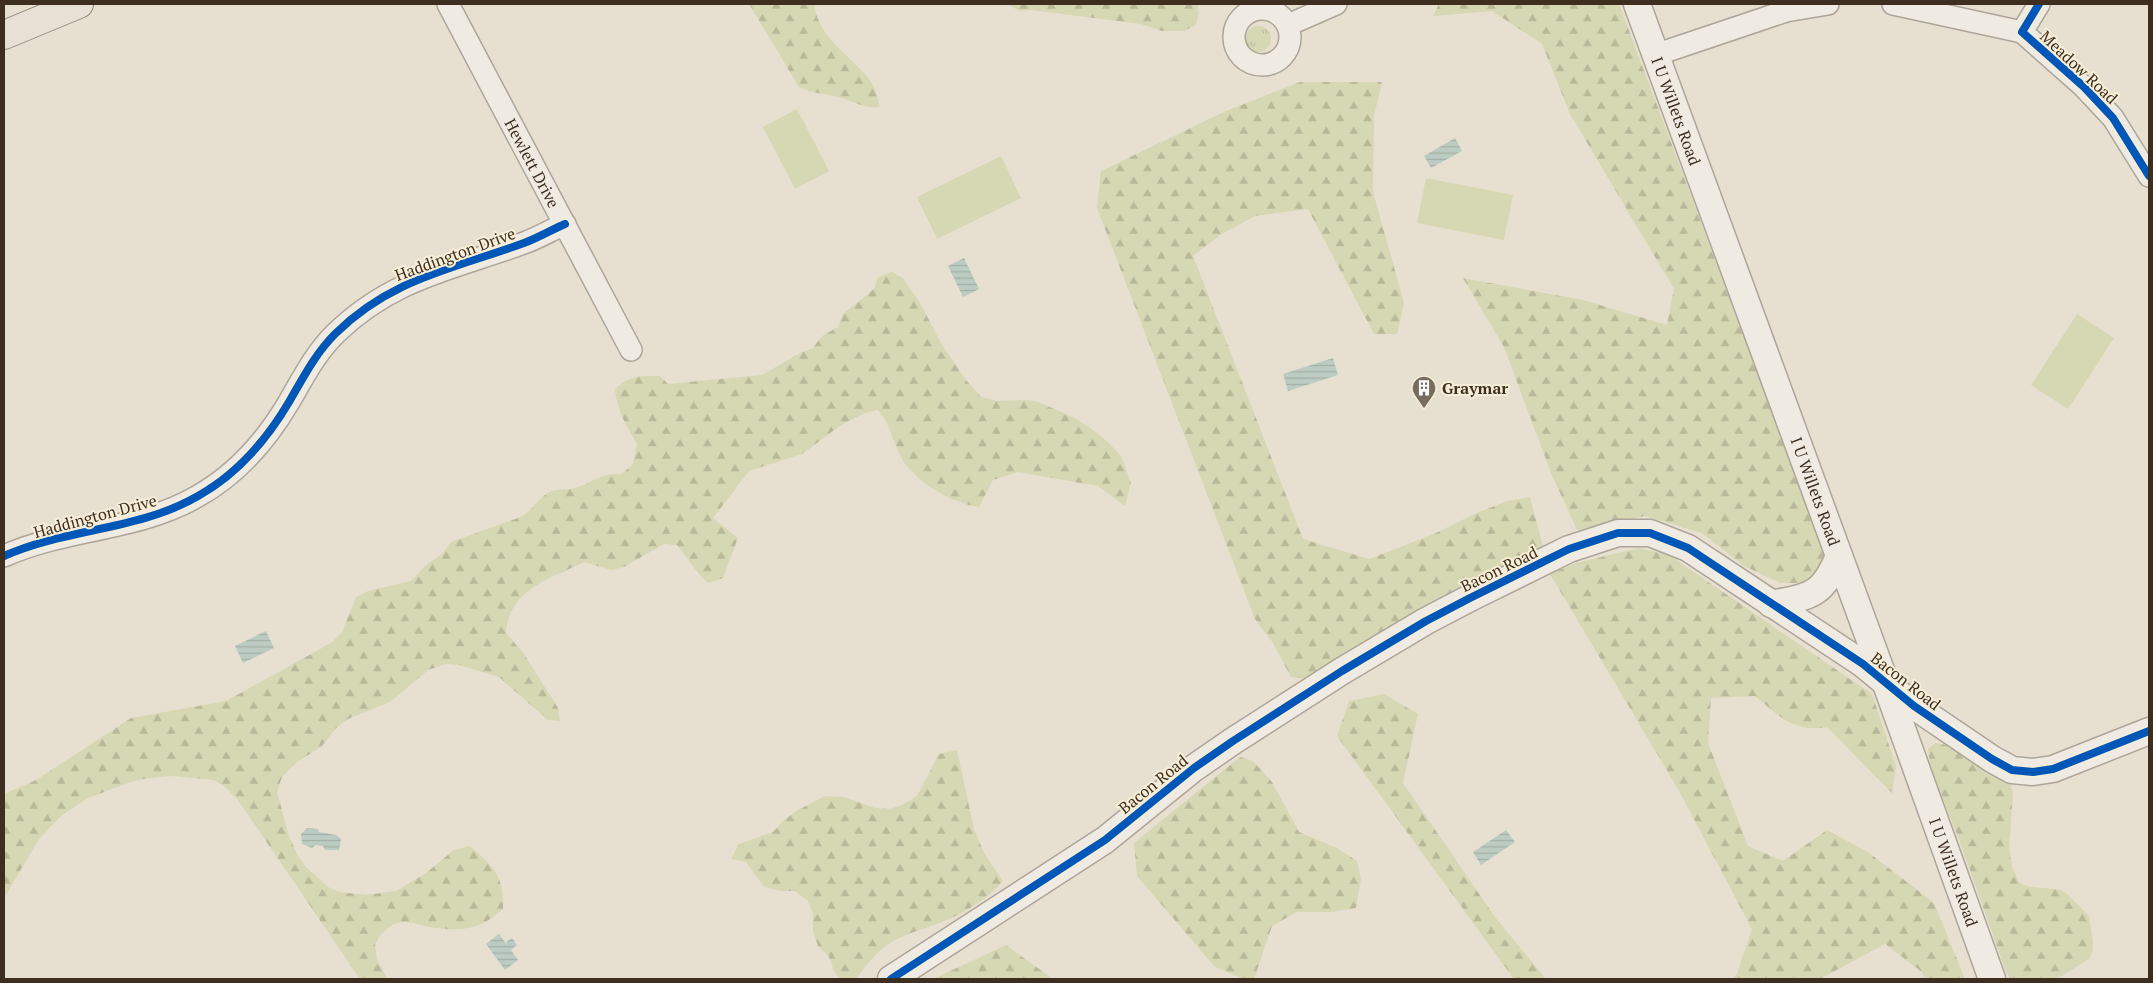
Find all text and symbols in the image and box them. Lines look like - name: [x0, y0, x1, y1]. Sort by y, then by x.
- street label: Meadow Road: [2035, 25, 2123, 109]
- street label: I U Willets Road: [1646, 54, 1706, 169]
- street label: Hewlett Drive: [499, 115, 565, 212]
- street label: Haddington Drive: [392, 222, 518, 286]
- building icon: Graymar: [1411, 375, 1437, 409]
- place label: Graymar: [1442, 377, 1508, 399]
- street label: I U Willets Road: [1785, 434, 1845, 549]
- street label: Haddington Drive: [31, 489, 159, 543]
- street label: Bacon Road: [1457, 541, 1541, 597]
- street label: Bacon Road: [1867, 647, 1946, 715]
- street label: Bacon Road: [1114, 749, 1192, 819]
- street label: I U Willets Road: [1924, 815, 1983, 930]

